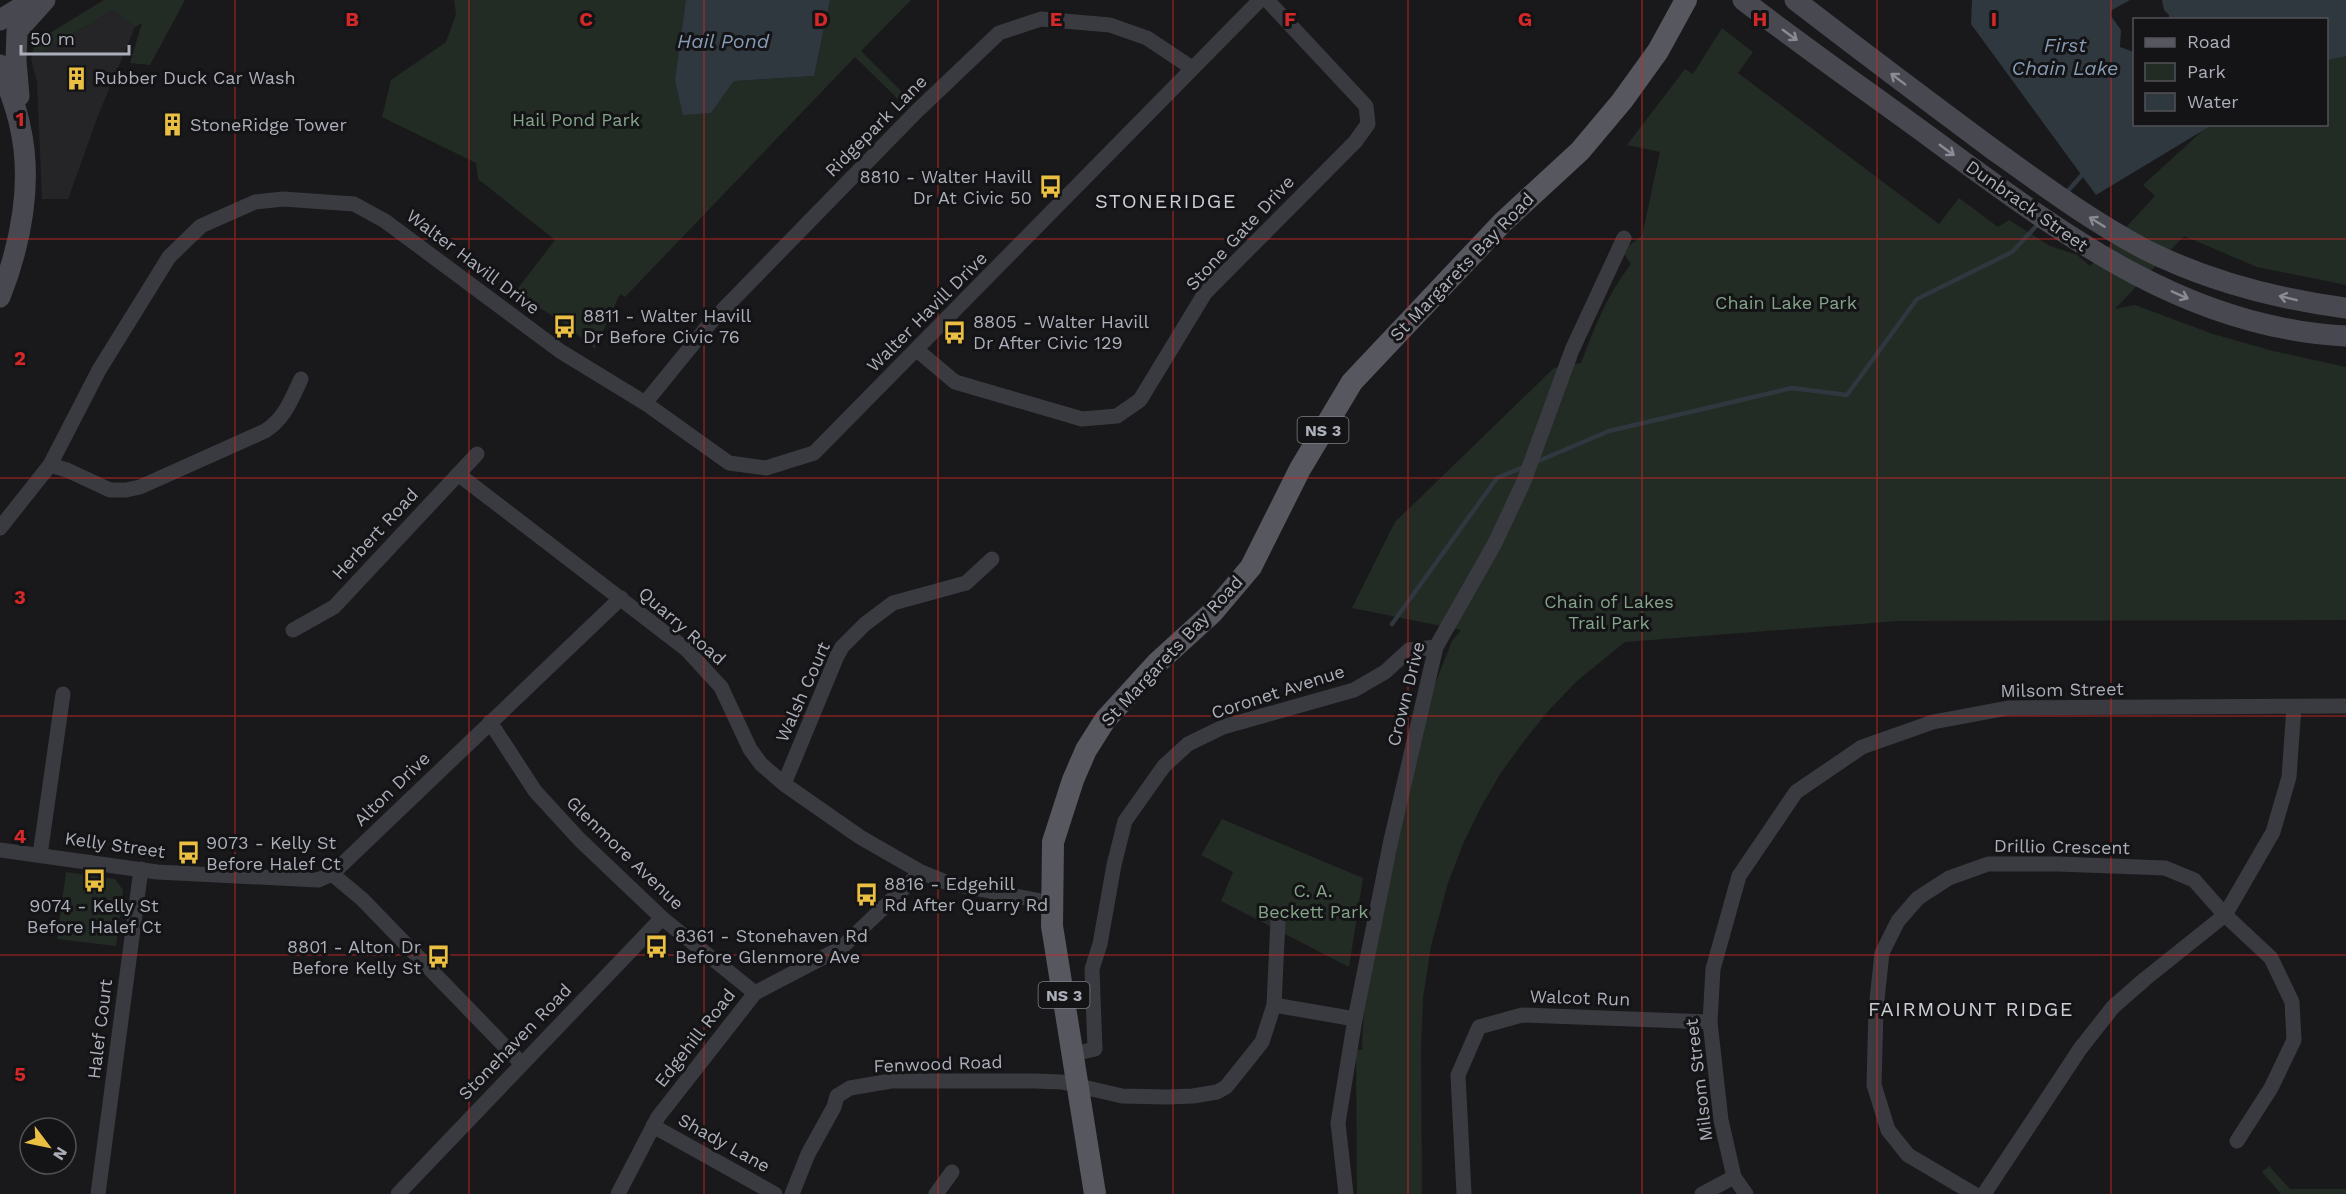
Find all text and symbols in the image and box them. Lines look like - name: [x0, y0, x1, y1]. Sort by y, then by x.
- text: B: [345, 7, 359, 31]
- text: C: [579, 7, 593, 31]
- text: D: [814, 7, 828, 31]
- text: E: [1050, 7, 1062, 31]
- text: F: [1284, 7, 1296, 31]
- text: G: [1518, 7, 1532, 31]
- text: H: [1753, 7, 1767, 31]
- text: I: [1991, 7, 1997, 31]
- scale bar: [21, 18, 129, 56]
- legend: [2133, 18, 2328, 126]
- text: 50 m: [30, 28, 75, 49]
- one-way arrow: [1781, 28, 1797, 41]
- water label: Hail Pond: [677, 29, 770, 53]
- text: Road: [2187, 31, 2231, 52]
- water label: First Chain Lake: [2011, 33, 2119, 80]
- text: Park: [2187, 61, 2226, 82]
- building icon: Rubber Duck Car Wash: [63, 65, 89, 91]
- place label: Rubber Duck Car Wash: [94, 67, 296, 88]
- street label: Ridgepark Lane: [820, 70, 931, 181]
- one-way arrow: [1891, 73, 1907, 86]
- text: Water: [2187, 91, 2239, 112]
- text: 1: [16, 107, 24, 131]
- park label: Hail Pond Park: [512, 109, 640, 130]
- building icon: StoneRidge Tower: [159, 112, 185, 138]
- place label: StoneRidge Tower: [190, 114, 347, 135]
- one-way arrow: [1939, 144, 1955, 156]
- street label: Dunbrack Street: [1962, 156, 2093, 256]
- place label: 8810 - Walter Havill Dr At Civic 50: [860, 166, 1032, 208]
- street label: Stone Gate Drive: [1181, 171, 1298, 294]
- bus stop icon: 8810 - Walter Havill Dr At Civic 50: [1037, 174, 1063, 200]
- street label: St Margarets Bay Road: [1385, 188, 1538, 345]
- district label: STONERIDGE: [1095, 189, 1237, 213]
- street label: Walter Havill Drive: [403, 205, 544, 319]
- one-way arrow: [2089, 215, 2106, 227]
- street label: Walter Havill Drive: [862, 247, 991, 376]
- one-way arrow: [2171, 291, 2189, 302]
- park label: Chain Lake Park: [1715, 292, 1857, 313]
- one-way arrow: [2279, 292, 2298, 304]
- place label: 8811 - Walter Havill Dr Before Civic 76: [583, 305, 752, 347]
- place label: 8805 - Walter Havill Dr After Civic 129: [973, 311, 1149, 353]
- bus stop icon: 8811 - Walter Havill Dr Before Civic 76: [552, 313, 578, 339]
- bus stop icon: 8805 - Walter Havill Dr After Civic 129: [942, 319, 968, 345]
- text: 2: [14, 346, 26, 370]
- road number: NS 3: [1298, 417, 1348, 443]
- street label: Herbert Road: [327, 484, 422, 584]
- street label: St Margarets Bay Road: [1096, 571, 1247, 730]
- street label: Quarry Road: [635, 582, 730, 669]
- text: 3: [14, 585, 26, 609]
- park label: Chain of Lakes Trail Park: [1544, 591, 1674, 633]
- street label: Walsh Court: [771, 638, 834, 745]
- street label: Crown Drive: [1382, 639, 1429, 748]
- street label: Coronet Avenue: [1209, 660, 1347, 723]
- street label: Milsom Street: [2000, 678, 2124, 701]
- street label: Alton Drive: [349, 747, 434, 830]
- street label: Glenmore Avenue: [562, 791, 688, 914]
- text: 4: [14, 824, 27, 848]
- street label: Kelly Street: [64, 827, 167, 862]
- place label: 9073 - Kelly St Before Halef Ct: [206, 832, 341, 874]
- street label: Drillio Crescent: [1994, 835, 2131, 858]
- bus stop icon: 9073 - Kelly St Before Halef Ct: [175, 840, 201, 866]
- bus stop icon: 9074 - Kelly St Before Halef Ct: [81, 867, 107, 893]
- place label: 8816 - Edgehill Rd After Quarry Rd: [884, 873, 1048, 915]
- park label: C. A. Beckett Park: [1257, 880, 1369, 922]
- bus stop icon: 8816 - Edgehill Rd After Quarry Rd: [853, 881, 879, 907]
- place label: 9074 - Kelly St Before Halef Ct: [27, 895, 162, 937]
- place label: 8361 - Stonehaven Rd Before Glenmore Ave: [675, 925, 868, 967]
- bus stop icon: 8361 - Stonehaven Rd Before Glenmore Ave: [644, 933, 670, 959]
- place label: 8801 - Alton Dr Before Kelly St: [287, 936, 421, 978]
- bus stop icon: 8801 - Alton Dr Before Kelly St: [426, 944, 452, 970]
- street label: Halef Court: [83, 977, 116, 1080]
- street label: Stonehaven Road: [454, 979, 575, 1104]
- road number: NS 3: [1038, 982, 1090, 1008]
- street label: Edgehill Road: [650, 984, 739, 1091]
- street label: Walcot Run: [1529, 985, 1631, 1010]
- district label: FAIRMOUNT RIDGE: [1868, 997, 2074, 1021]
- street label: Milsom Street: [1681, 1017, 1716, 1143]
- street label: Fenwood Road: [873, 1051, 1003, 1076]
- text: 5: [14, 1062, 26, 1086]
- street label: Shady Lane: [675, 1109, 774, 1176]
- north arrow: [18, 1116, 78, 1176]
- text: N: [49, 1144, 71, 1164]

